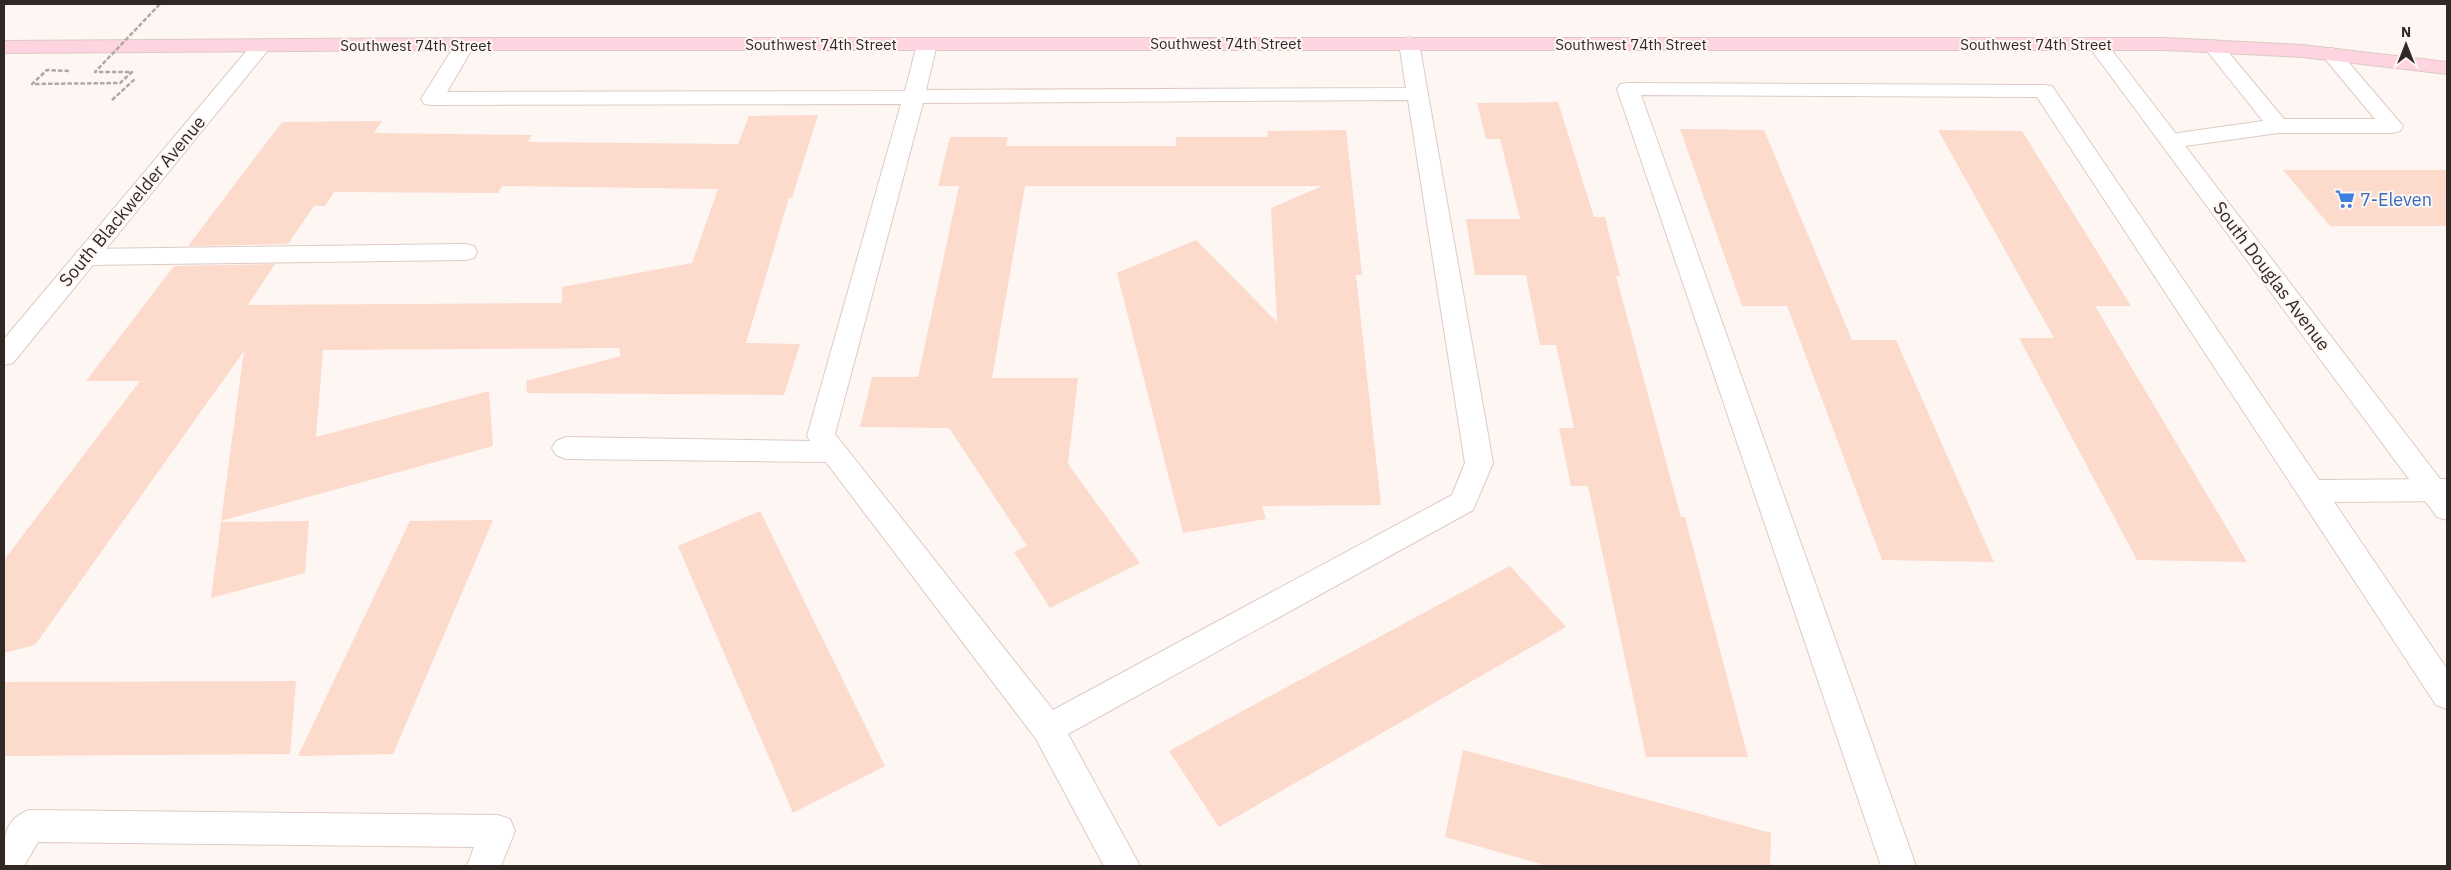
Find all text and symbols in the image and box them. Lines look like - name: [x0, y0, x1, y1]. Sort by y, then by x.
- north arrow: [2381, 20, 2431, 70]
- text: N: [2401, 23, 2411, 41]
- street label: Southwest 74th Street: [1150, 34, 1302, 53]
- street label: Southwest 74th Street: [745, 35, 897, 54]
- street label: Southwest 74th Street: [1555, 35, 1707, 54]
- street label: Southwest 74th Street: [1960, 35, 2112, 54]
- street label: Southwest 74th Street: [340, 36, 492, 55]
- street label: South Blackwelder Avenue: [54, 111, 210, 291]
- supermarket icon: 7-Eleven: [2334, 188, 2356, 210]
- place label: 7-Eleven: [2360, 188, 2432, 211]
- street label: South Douglas Avenue: [2208, 197, 2336, 355]

